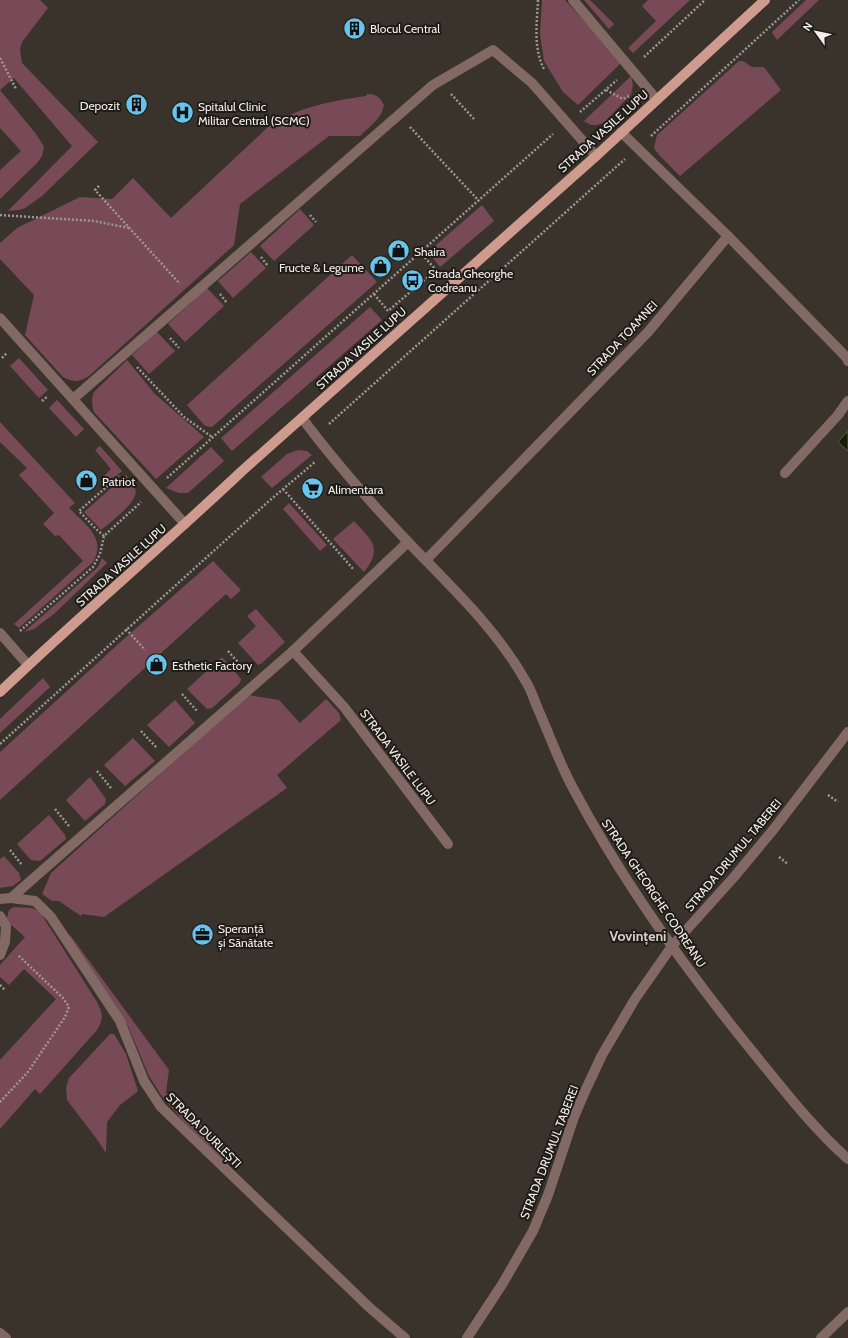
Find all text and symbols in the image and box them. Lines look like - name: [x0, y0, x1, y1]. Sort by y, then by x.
- north arrow: [796, 12, 836, 52]
- building icon: Blocul Central: [341, 15, 367, 41]
- text: N: [800, 19, 816, 34]
- place label: Blocul Central: [370, 21, 440, 36]
- street label: STRADA VASILE LUPU: [555, 87, 651, 175]
- building icon: Depozit: [123, 92, 149, 118]
- place label: Depozit: [80, 98, 120, 113]
- place label: Spitalul Clinic Militar Central (SCMC): [198, 99, 310, 128]
- hospital icon: Spitalul Clinic Militar Central (SCMC): [169, 100, 195, 126]
- shop icon: Shaira: [386, 238, 412, 264]
- place label: Shaira: [414, 244, 445, 259]
- shop icon: Fructe & Legume: [367, 254, 393, 280]
- place label: Fructe & Legume: [279, 260, 364, 275]
- place label: Strada Gheorghe Codreanu: [428, 266, 513, 295]
- bus stop icon: Strada Gheorghe Codreanu: [399, 267, 425, 293]
- street label: STRADA TOAMNEI: [583, 297, 661, 379]
- street label: STRADA VASILE LUPU: [313, 304, 409, 392]
- shop icon: Patriot: [73, 468, 99, 494]
- place label: Patriot: [102, 474, 135, 489]
- supermarket icon: Alimentara: [300, 476, 326, 502]
- place label: Alimentara: [328, 482, 383, 497]
- street label: STRADA VASILE LUPU: [73, 521, 169, 609]
- shop icon: Esthetic Factory: [144, 652, 170, 678]
- place label: Esthetic Factory: [172, 658, 252, 673]
- street label: STRADA VASILE LUPU: [357, 706, 439, 808]
- street label: STRADA DRUMUL TABEREI: [682, 796, 784, 914]
- street label: STRADA GHEORGHE CODREANU: [599, 816, 709, 970]
- place label: Speranță și Sănătate: [218, 921, 273, 951]
- office icon: Speranță și Sănătate: [189, 922, 215, 948]
- district label: Vovințeni: [610, 927, 666, 945]
- street label: STRADA DRUMUL TABEREI: [517, 1083, 581, 1221]
- street label: STRADA DURLEȘTI: [162, 1089, 245, 1172]

